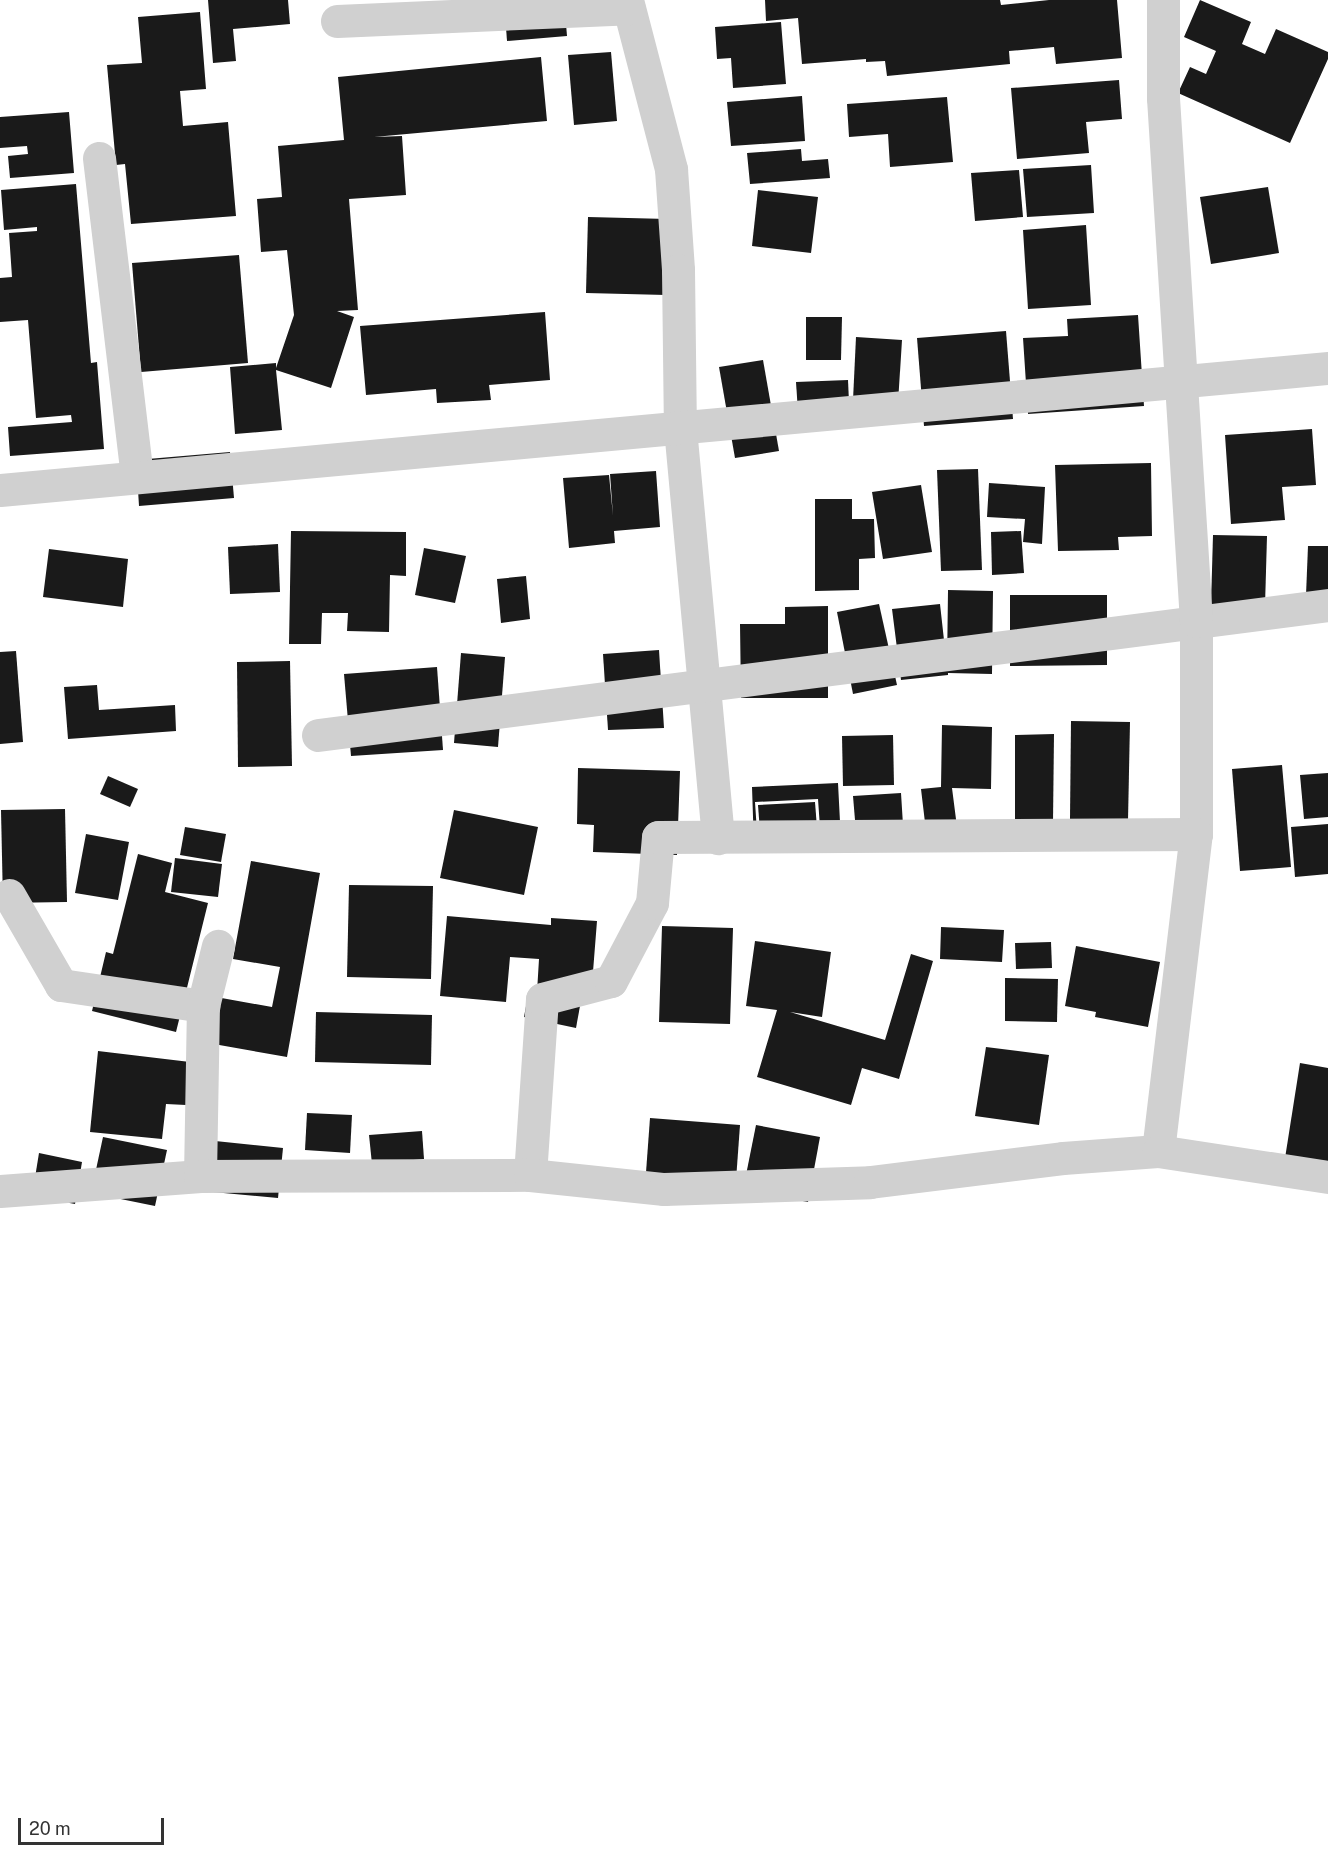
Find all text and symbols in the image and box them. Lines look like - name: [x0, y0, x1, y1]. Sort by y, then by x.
- scale bar: [21, 1806, 166, 1844]
- text: 20 m: [29, 1818, 71, 1839]

